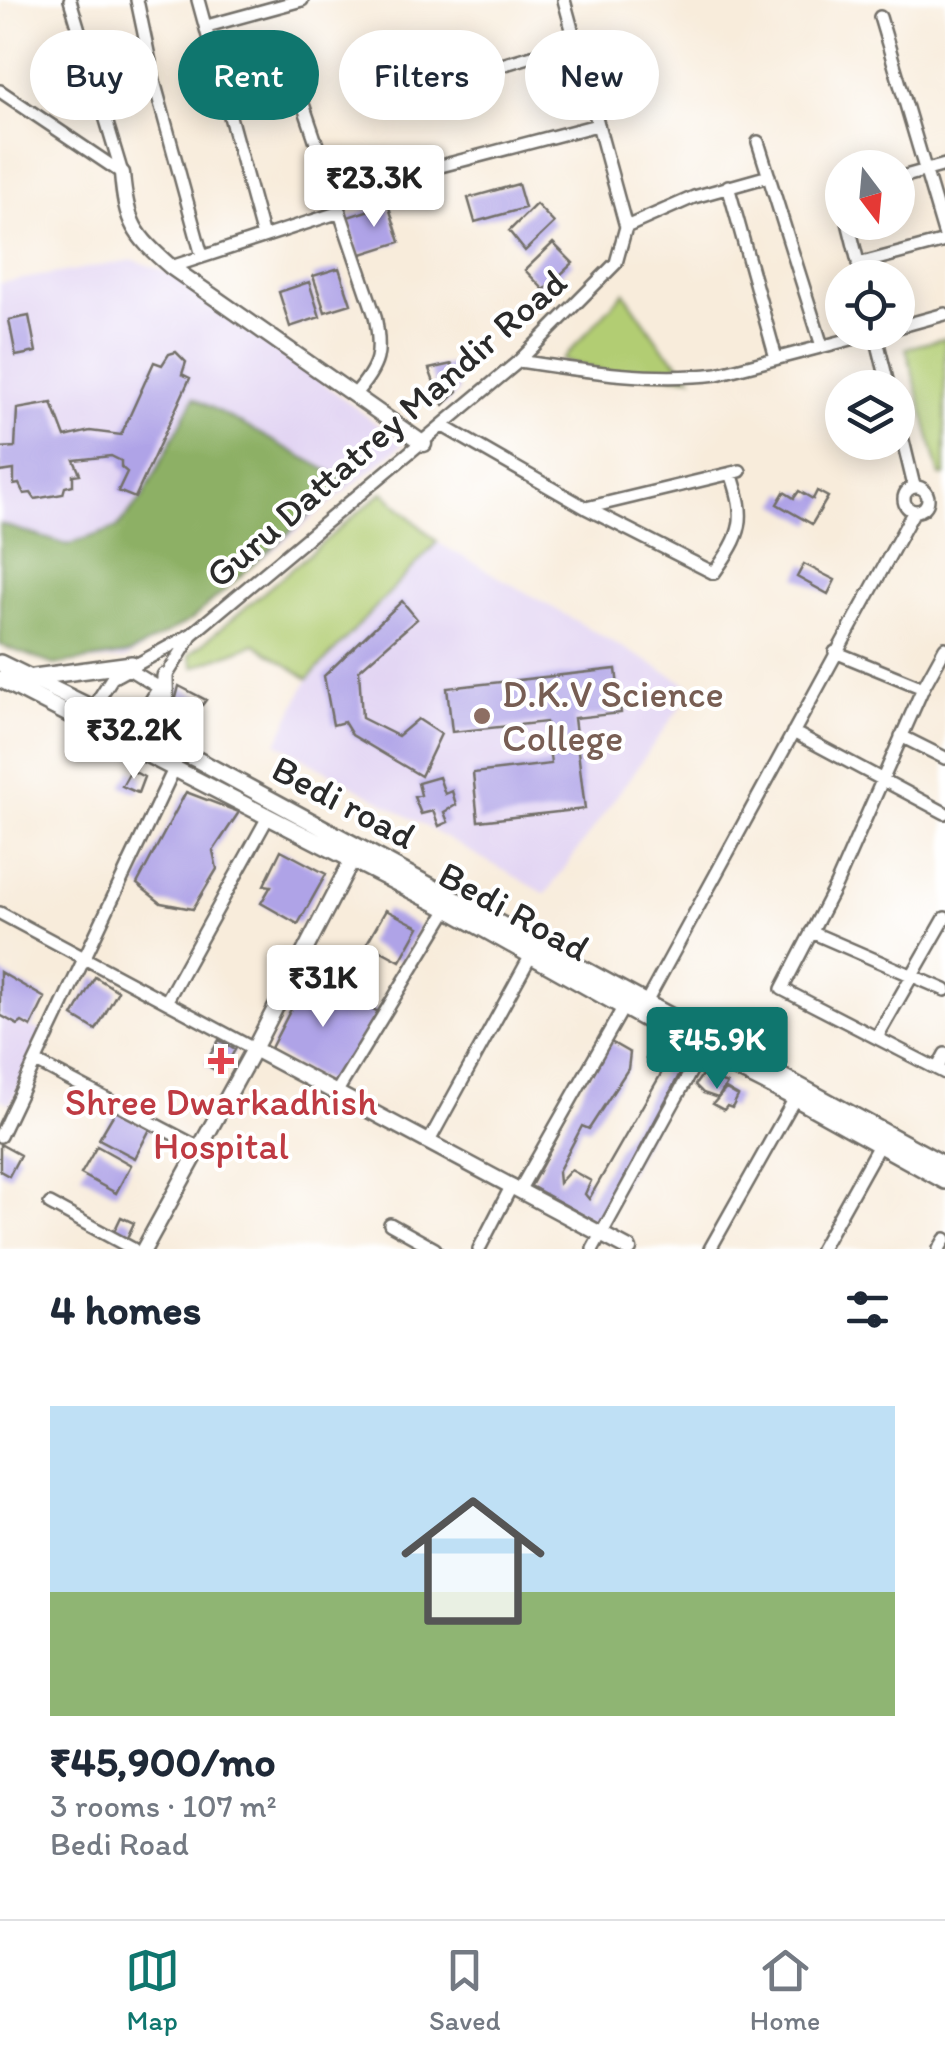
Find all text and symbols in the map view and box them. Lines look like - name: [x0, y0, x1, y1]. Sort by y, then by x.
- chip: Buy: [30, 30, 158, 120]
- chip: Rent: [178, 30, 319, 120]
- chip: Filters: [339, 30, 505, 120]
- chip: New: [525, 30, 659, 120]
- pin: ₹23.3K: [293, 145, 455, 230]
- north arrow: [825, 150, 915, 240]
- map controls: [825, 150, 915, 460]
- text: ₹23.3K: [326, 158, 422, 196]
- street label: Guru Dattatrey Mandir Road: [196, 259, 576, 597]
- button: locate: [825, 260, 915, 350]
- button: layers: [825, 370, 915, 460]
- place label: D.K.V Science College: [502, 671, 724, 761]
- pin: ₹32.2K: [53, 697, 215, 782]
- marker: D.K.V Science College: [471, 705, 493, 727]
- text: ₹32.2K: [86, 710, 182, 748]
- street label: Bedi road: [264, 745, 424, 859]
- street label: Bedi Road: [431, 851, 597, 971]
- pin: ₹31K: [264, 945, 382, 1030]
- text: ₹31K: [289, 958, 357, 996]
- pin: ₹45.9K: [636, 1007, 798, 1092]
- text: ₹45.9K: [669, 1020, 765, 1058]
- marker: Shree Dwarkadhish Hospital: [208, 1048, 234, 1074]
- place label: Shree Dwarkadhish Hospital: [65, 1079, 377, 1169]
- icon: filters: [840, 1282, 895, 1337]
- text: 4 homes: [50, 1284, 201, 1335]
- icon: home: [383, 1471, 563, 1651]
- text: ₹45,900/mo: [50, 1736, 276, 1787]
- text: 3 rooms · 107 m²: [50, 1787, 277, 1825]
- text: Bedi Road: [50, 1825, 189, 1863]
- tab: Map: [125, 1943, 180, 2037]
- tab: Saved: [429, 1943, 500, 2037]
- tab: Home: [750, 1943, 820, 2037]

